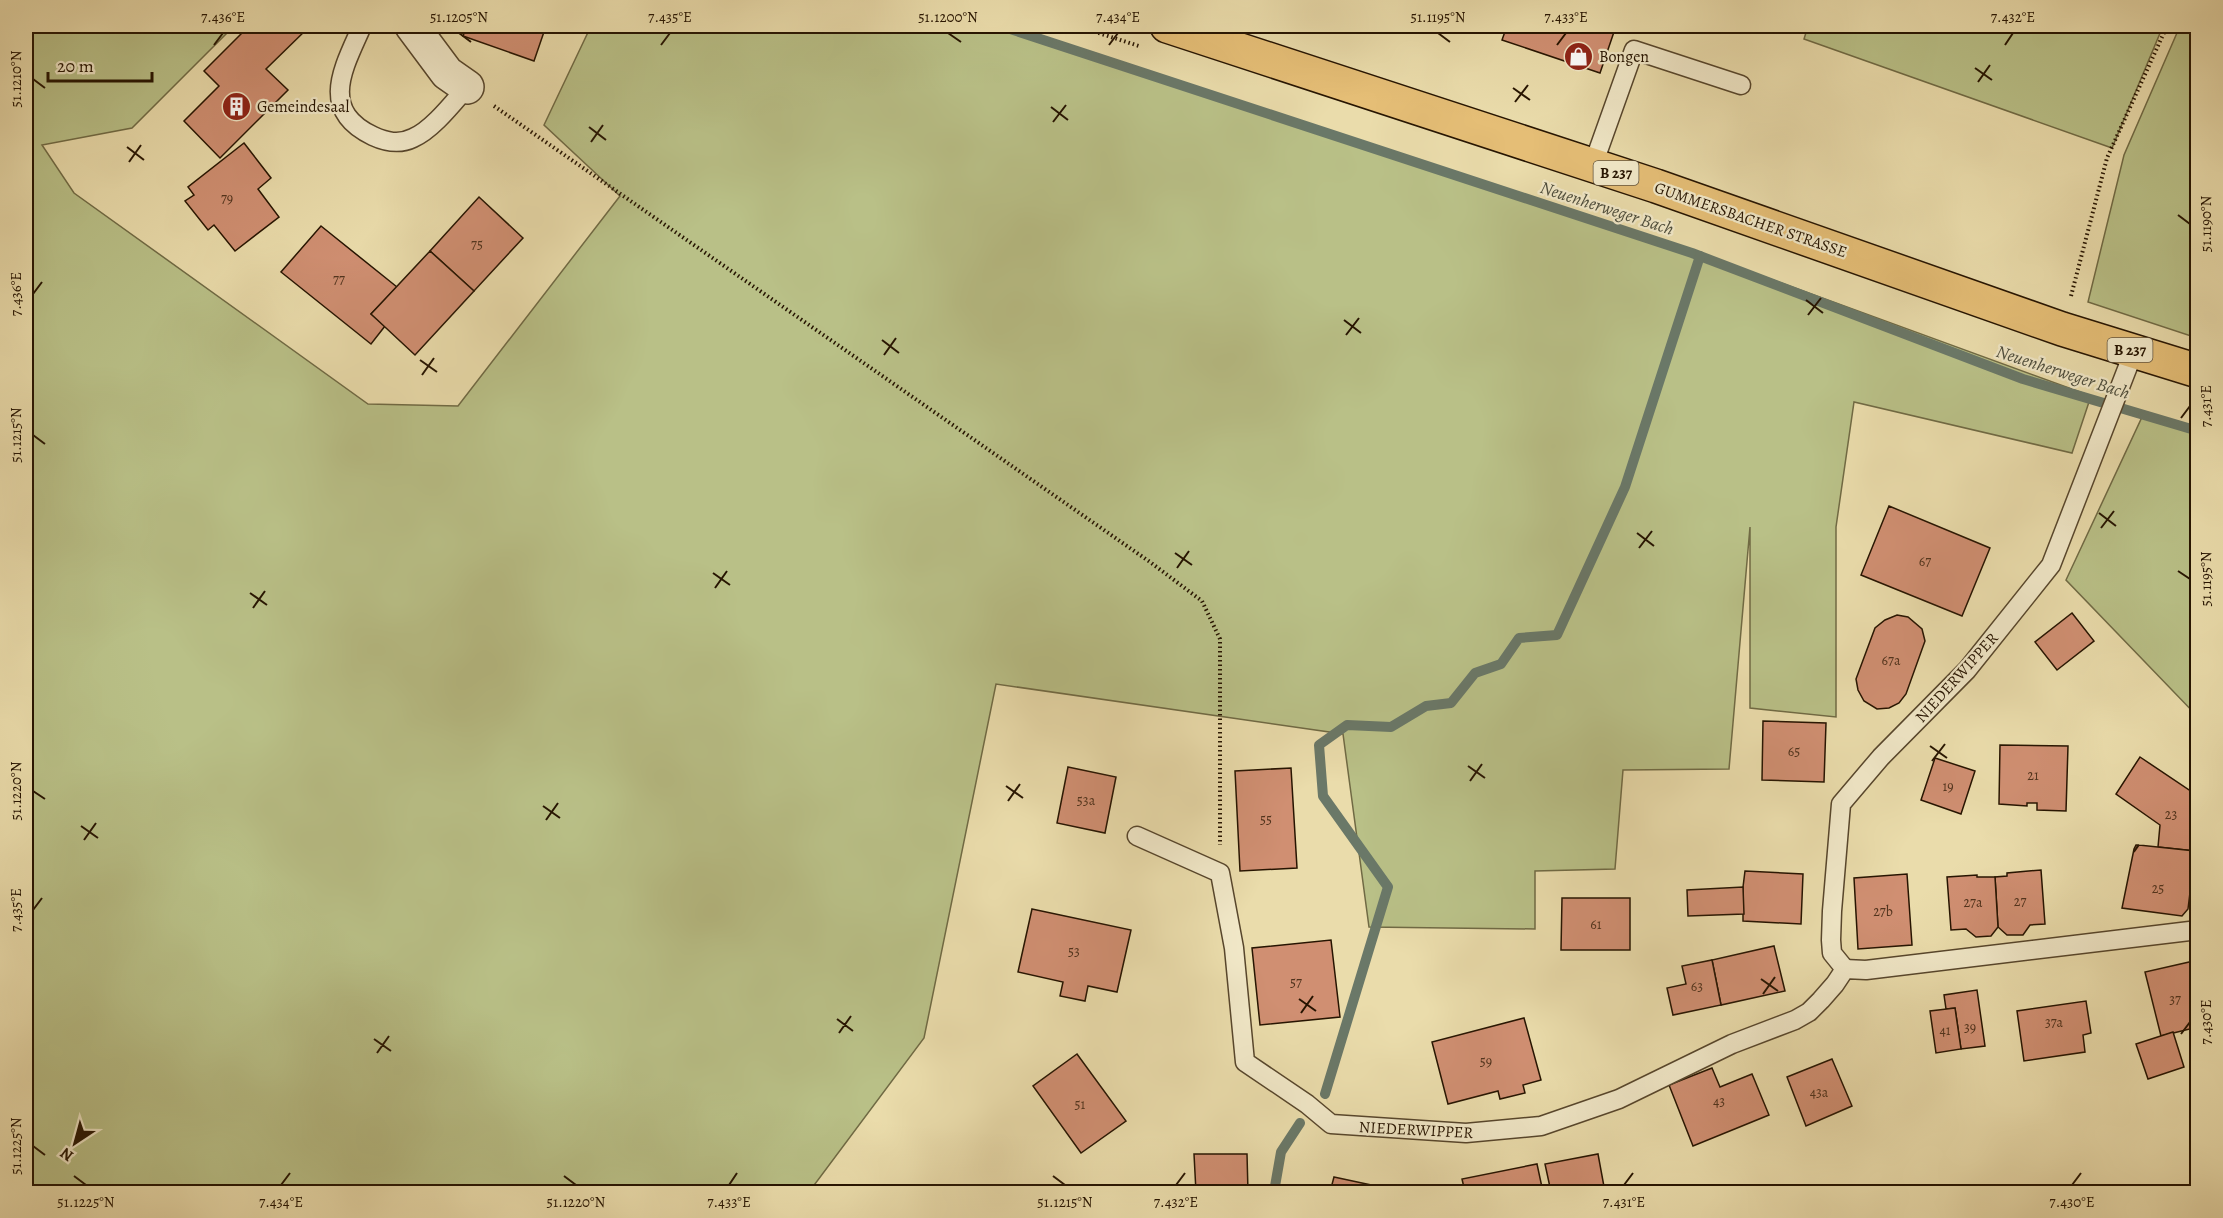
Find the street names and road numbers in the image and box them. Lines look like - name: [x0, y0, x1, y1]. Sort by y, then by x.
- road number: B 237: [1594, 161, 1638, 185]
- street label: GUMMERSBACHER STRASSE: [1651, 177, 1850, 263]
- road number: B 237: [2108, 338, 2152, 362]
- street label: NIEDERWIPPER: [1910, 628, 2003, 727]
- street label: NIEDERWIPPER: [1358, 1116, 1474, 1144]

